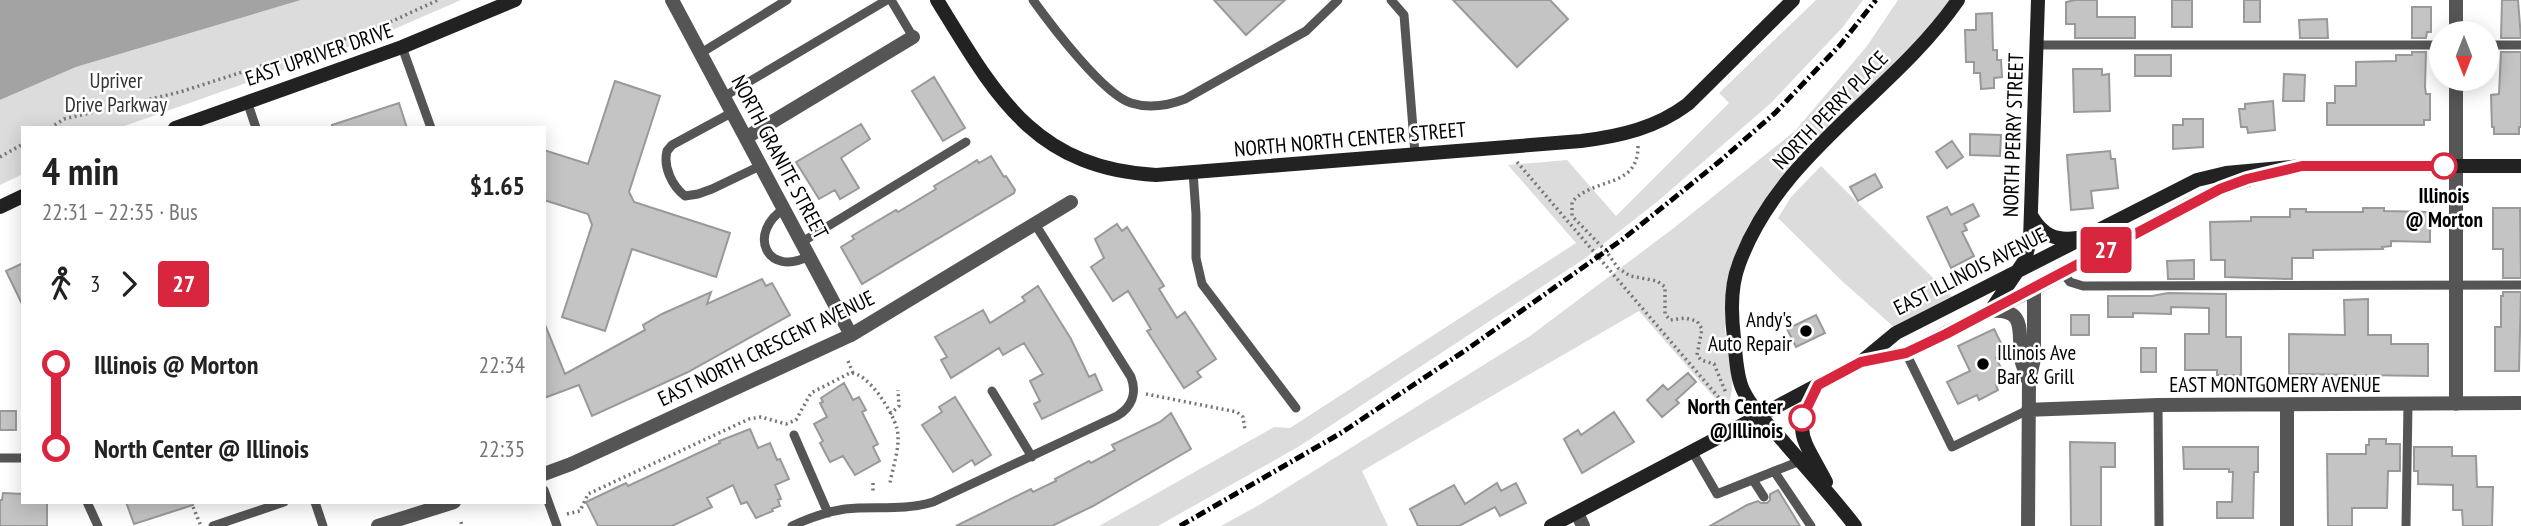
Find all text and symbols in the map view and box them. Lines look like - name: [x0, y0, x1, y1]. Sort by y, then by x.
- street label: EAST UPRIVER DRIVE: [242, 16, 396, 92]
- north arrow: [2429, 21, 2499, 91]
- map controls: [2429, 21, 2499, 91]
- street label: NORTH PERRY PLACE: [1767, 45, 1893, 175]
- street label: NORTH PERRY STREET: [1997, 52, 2029, 218]
- park label: Upriver Drive Parkway: [65, 67, 167, 118]
- street label: NORTH GRANITE STREET: [725, 70, 835, 244]
- street label: NORTH NORTH CENTER STREET: [1233, 115, 1468, 163]
- text: 4 min: [42, 146, 119, 195]
- marker: Illinois @ Morton: [2431, 153, 2457, 179]
- text: $1.65: [470, 169, 525, 202]
- place label: Illinois @ Morton: [2405, 182, 2483, 233]
- text: 22:31 – 22:35 · Bus: [42, 197, 198, 226]
- street label: EAST ILLINOIS AVENUE: [1889, 221, 2051, 321]
- line badge: 27: [2074, 227, 2138, 273]
- text: 27: [2095, 234, 2117, 265]
- icon: walk: [42, 265, 80, 303]
- icon: forward: [110, 265, 148, 303]
- text: 27: [172, 268, 195, 299]
- text: 3: [90, 269, 100, 298]
- street label: EAST NORTH CRESCENT AVENUE: [653, 284, 879, 412]
- place label: Andy's Auto Repair: [1708, 306, 1792, 357]
- marker: Andy's Auto Repair: [1798, 323, 1814, 339]
- place label: Illinois Ave Bar & Grill: [1997, 339, 2076, 390]
- text: Illinois @ Morton: [94, 348, 258, 381]
- text: 22:34: [479, 350, 525, 379]
- marker: Illinois Ave Bar & Grill: [1975, 356, 1991, 372]
- street label: EAST MONTGOMERY AVENUE: [2169, 371, 2381, 398]
- place label: North Center @ Illinois: [1687, 393, 1784, 444]
- marker: North Center @ Illinois: [1789, 405, 1815, 431]
- text: North Center @ Illinois: [94, 432, 309, 465]
- text: 22:35: [479, 434, 525, 463]

